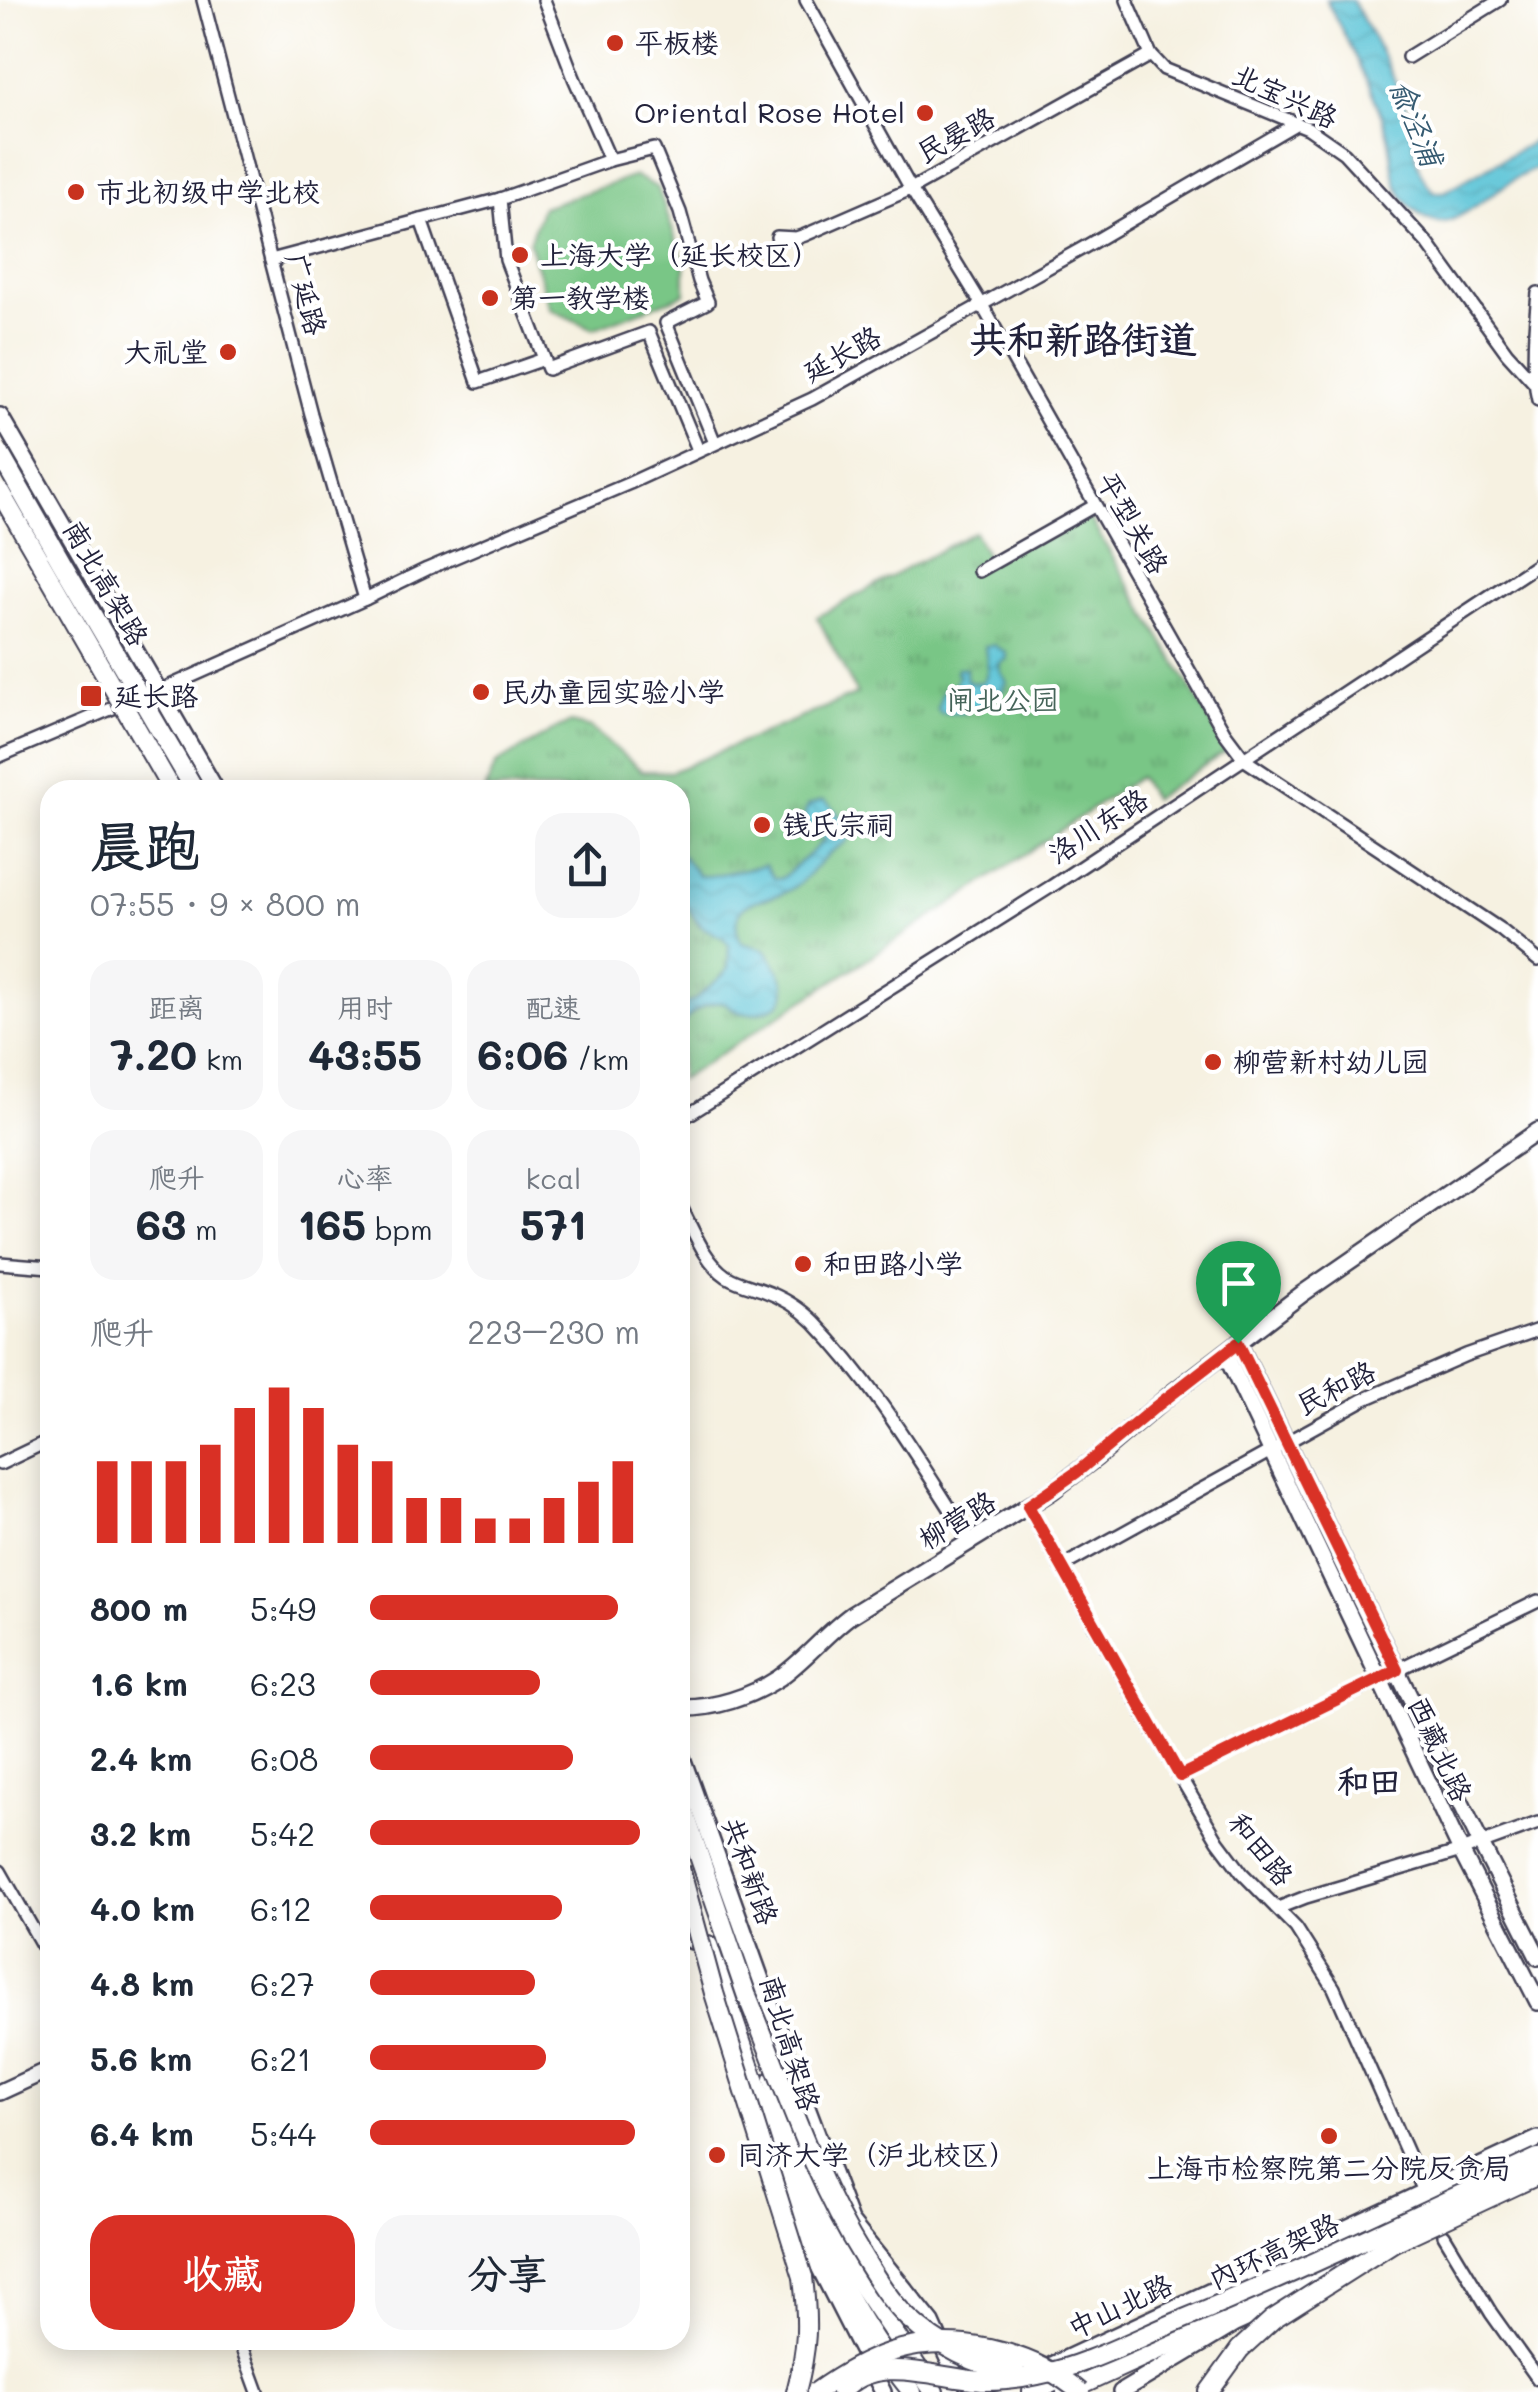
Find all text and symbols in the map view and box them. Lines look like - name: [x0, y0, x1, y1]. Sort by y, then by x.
- place label: 平板楼: [635, 24, 719, 60]
- marker: 平板楼: [604, 32, 626, 54]
- street label: 北宝兴路: [1227, 55, 1344, 135]
- water label: 俞泾浦: [1382, 73, 1455, 175]
- place label: Oriental Rose Hotel: [634, 94, 905, 130]
- street label: 民晏路: [910, 98, 1001, 170]
- marker: Oriental Rose Hotel: [914, 102, 936, 124]
- place label: 市北初级中学北校: [96, 173, 320, 209]
- marker: 市北初级中学北校: [65, 181, 87, 203]
- place label: 上海大学（延长校区）: [540, 236, 820, 272]
- marker: 上海大学（延长校区）: [509, 244, 531, 266]
- street label: 广延路: [279, 249, 335, 339]
- place label: 第一教学楼: [510, 279, 650, 315]
- marker: 第一教学楼: [479, 287, 501, 309]
- district label: 共和新路街道: [969, 313, 1197, 363]
- street label: 延长路: [796, 317, 887, 389]
- place label: 大礼堂: [124, 333, 208, 369]
- marker: 大礼堂: [217, 341, 239, 363]
- street label: 平型关路: [1090, 465, 1177, 580]
- street label: 南北高架路: [56, 513, 157, 652]
- place label: 民办童园实验小学: [501, 673, 725, 709]
- place label: 延长路: [114, 677, 198, 713]
- marker: 民办童园实验小学: [470, 681, 492, 703]
- park label: 闸北公园: [947, 681, 1059, 717]
- marker: 延长路: [78, 683, 104, 709]
- street label: 洛川东路: [1041, 780, 1154, 871]
- place label: 钱氏宗祠: [782, 806, 894, 842]
- text: 晨跑: [90, 808, 200, 880]
- button: share: [535, 813, 640, 918]
- marker: 钱氏宗祠: [751, 814, 773, 836]
- text: 07:55 · 9 × 800 m: [90, 882, 360, 924]
- text: 距离: [149, 989, 205, 1025]
- text: 用时: [337, 989, 393, 1025]
- text: 配速: [525, 989, 581, 1025]
- text: 7.20: [110, 1026, 197, 1081]
- text: 43:55: [308, 1026, 422, 1081]
- text: 6:06: [477, 1026, 568, 1081]
- text: km: [197, 1041, 243, 1077]
- text: /km: [568, 1041, 629, 1077]
- place label: 柳营新村幼儿园: [1233, 1043, 1429, 1079]
- marker: 柳营新村幼儿园: [1202, 1051, 1224, 1073]
- text: 爬升: [149, 1159, 205, 1195]
- text: 心率: [337, 1159, 393, 1195]
- text: kcal: [525, 1160, 581, 1196]
- text: 63: [136, 1196, 186, 1251]
- text: 165: [298, 1196, 366, 1251]
- text: 571: [520, 1196, 587, 1251]
- text: m: [186, 1211, 218, 1247]
- text: bpm: [366, 1211, 432, 1247]
- pin: [1196, 1241, 1281, 1344]
- place label: 和田路小学: [823, 1245, 963, 1281]
- marker: 和田路小学: [792, 1253, 814, 1275]
- icon: arrive: [1211, 1256, 1266, 1311]
- text: 爬升: [90, 1310, 154, 1352]
- text: 223–230 m: [467, 1310, 640, 1352]
- street label: 民和路: [1290, 1352, 1381, 1422]
- street label: 柳营路: [911, 1482, 1002, 1556]
- text: 800 m: [90, 1587, 188, 1629]
- text: 5:49: [250, 1587, 316, 1629]
- text: 1.6 km: [90, 1662, 188, 1704]
- text: 6:23: [250, 1662, 316, 1704]
- street label: 西藏北路: [1401, 1690, 1481, 1807]
- text: 2.4 km: [90, 1737, 192, 1779]
- text: 6:08: [250, 1737, 318, 1779]
- district label: 和田: [1337, 1759, 1401, 1801]
- street label: 和田路: [1221, 1804, 1302, 1892]
- text: 3.2 km: [90, 1812, 191, 1854]
- text: 5:42: [250, 1812, 315, 1854]
- street label: 共和新路: [715, 1812, 787, 1929]
- text: 4.0 km: [90, 1887, 195, 1929]
- text: 6:12: [250, 1887, 311, 1929]
- text: 4.8 km: [90, 1962, 194, 2004]
- text: 6:27: [250, 1962, 315, 2004]
- street label: 南北高架路: [753, 1970, 829, 2115]
- text: 5.6 km: [90, 2037, 192, 2079]
- text: 6:21: [250, 2037, 311, 2079]
- text: 6.4 km: [90, 2112, 194, 2154]
- text: 5:44: [250, 2112, 316, 2154]
- marker: 上海市检察院第二分院反贪局: [1318, 2125, 1340, 2147]
- place label: 同济大学（沪北校区）: [737, 2136, 1017, 2172]
- marker: 同济大学（沪北校区）: [706, 2144, 728, 2166]
- place label: 上海市检察院第二分院反贪局: [1147, 2149, 1511, 2185]
- street label: 内环高架路: [1203, 2204, 1345, 2296]
- button: 收藏: [90, 2215, 355, 2330]
- button: 分享: [375, 2215, 640, 2330]
- street label: 中山北路: [1061, 2265, 1178, 2345]

